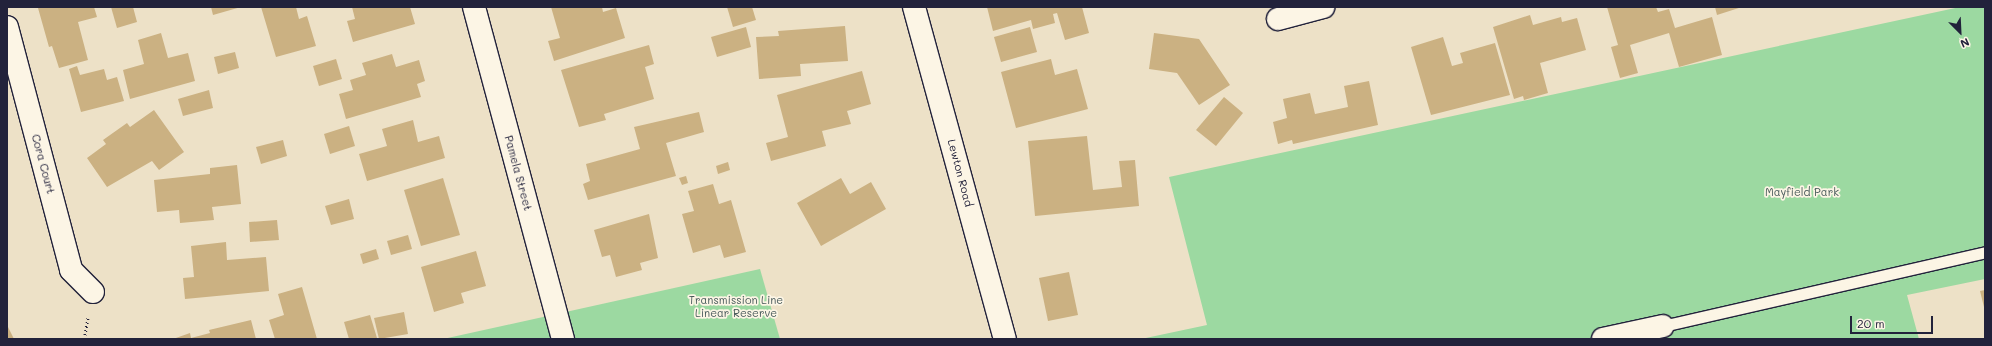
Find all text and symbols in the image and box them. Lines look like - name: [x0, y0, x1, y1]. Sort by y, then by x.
- north arrow: [1940, 12, 1980, 52]
- text: N: [1958, 35, 1972, 52]
- street label: Cora Court: [29, 133, 57, 195]
- street label: Pamela Street: [502, 134, 534, 212]
- street label: Lewton Road: [945, 138, 975, 208]
- park label: Mayfield Park: [1765, 185, 1839, 199]
- park label: Transmission Line Linear Reserve: [689, 294, 783, 320]
- scale bar: [1852, 308, 1935, 334]
- text: 20 m: [1857, 315, 1885, 331]

